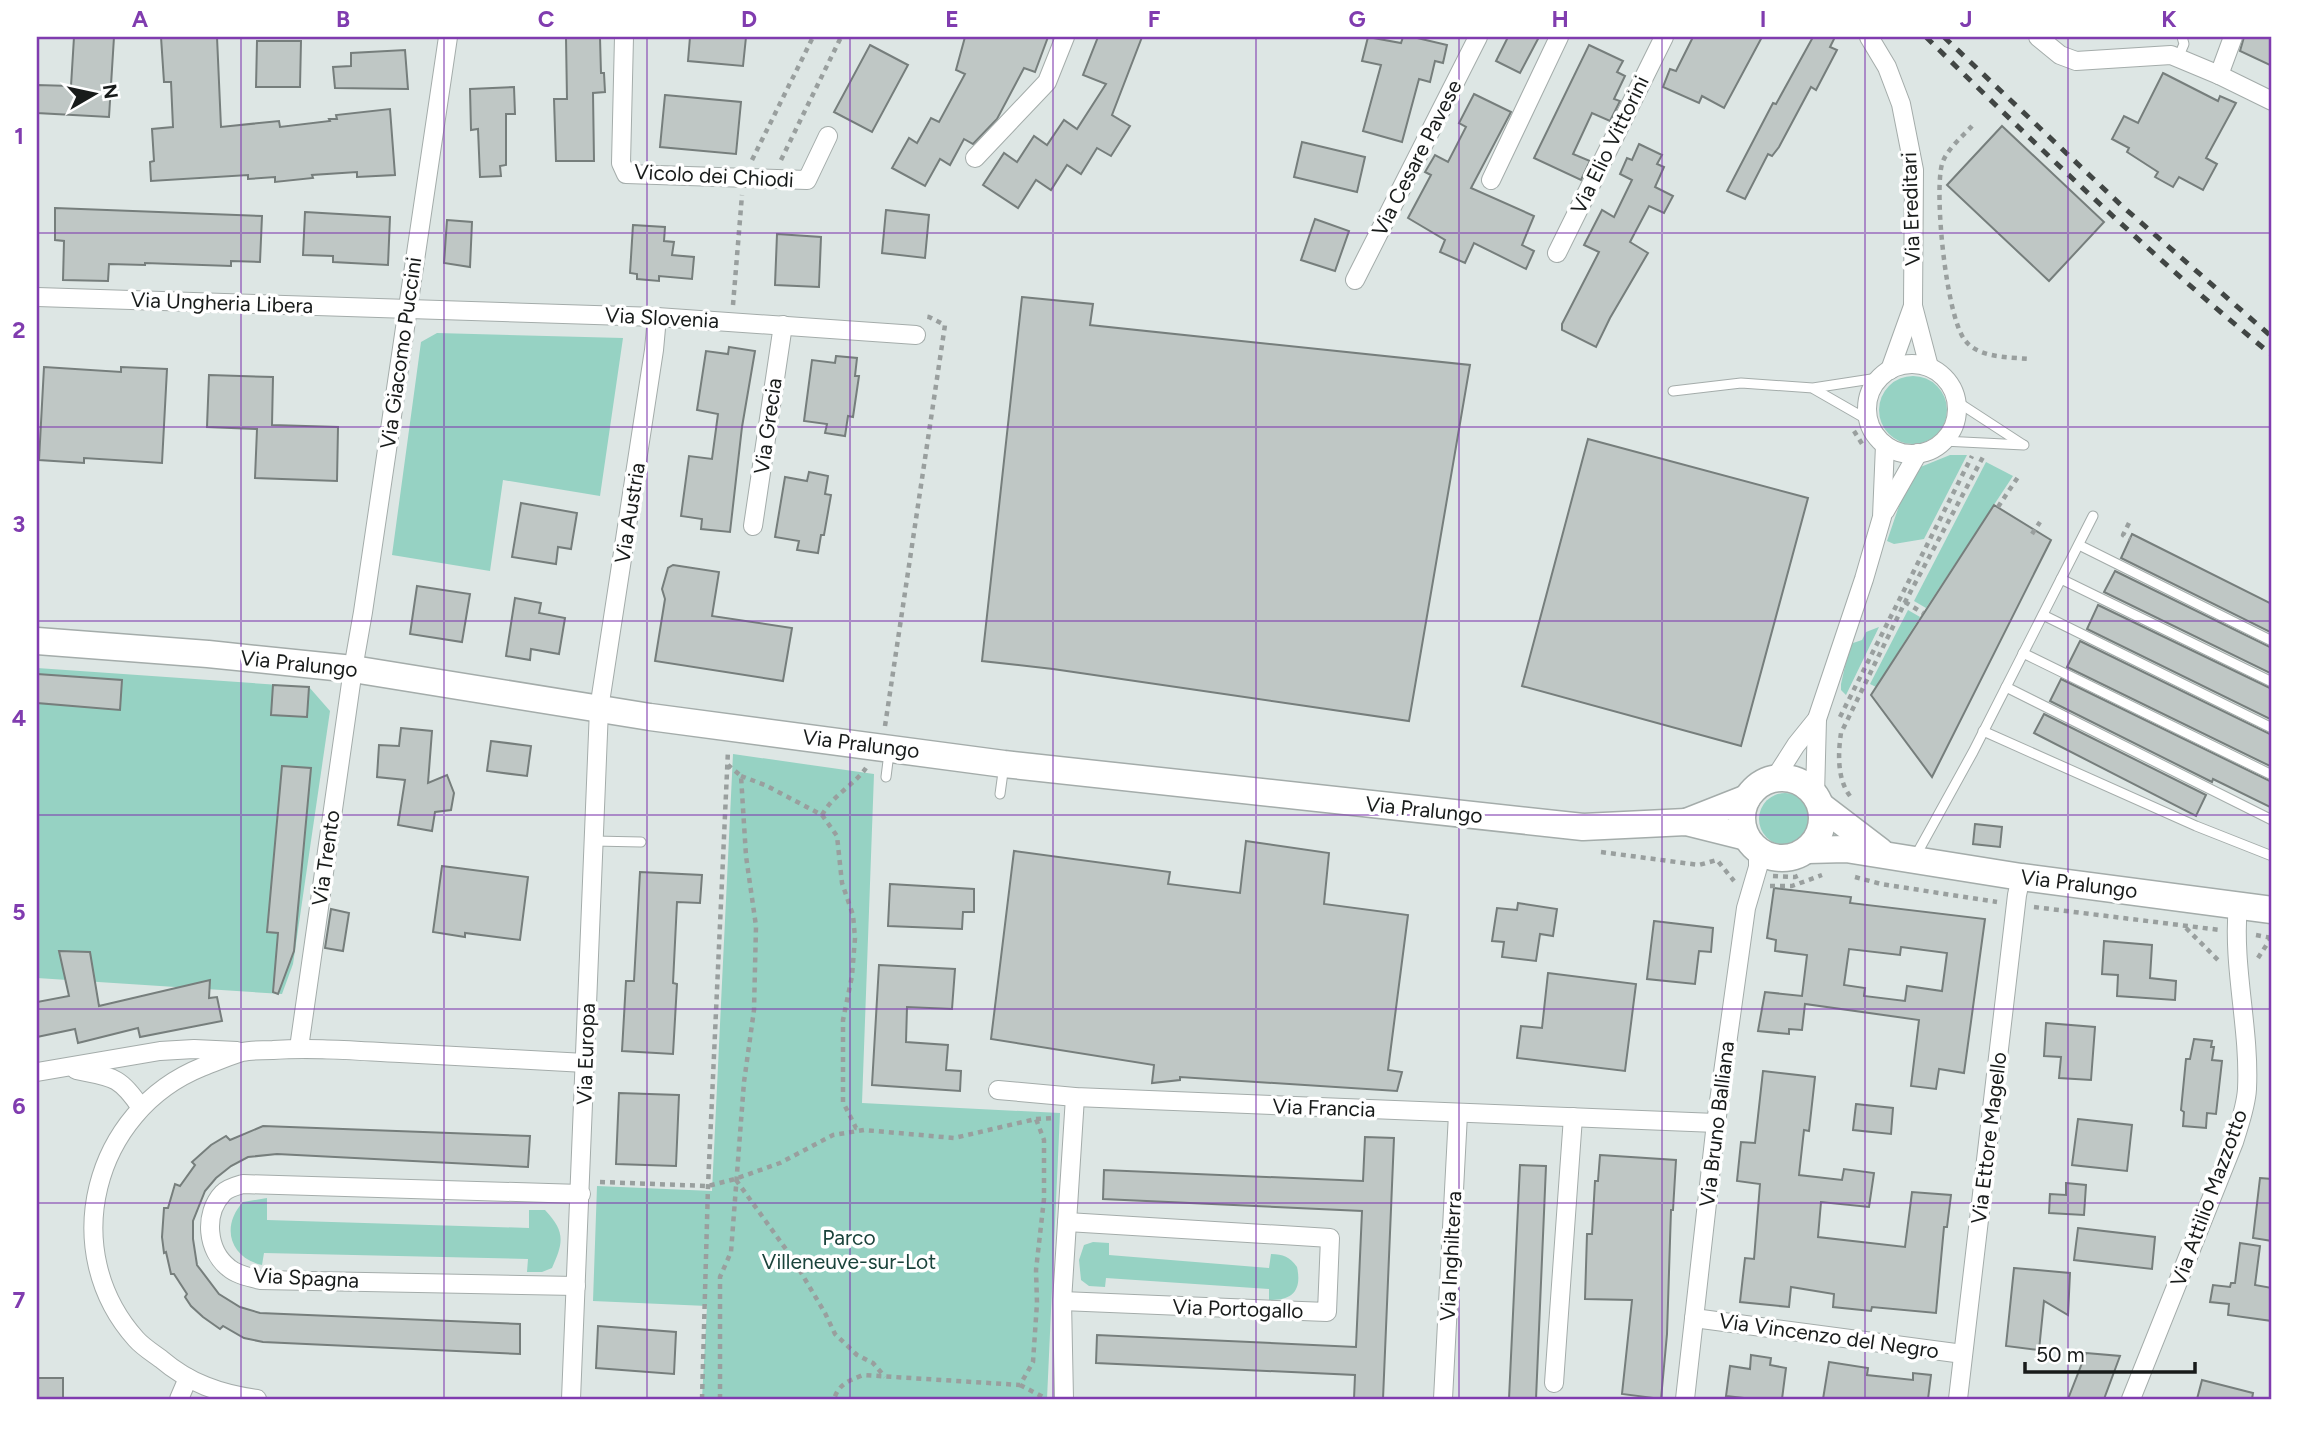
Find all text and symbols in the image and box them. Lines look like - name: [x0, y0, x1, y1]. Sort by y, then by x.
- text: A: [132, 5, 149, 33]
- text: B: [336, 5, 350, 33]
- text: C: [538, 5, 555, 33]
- text: D: [741, 5, 757, 33]
- text: E: [945, 5, 959, 33]
- text: F: [1148, 5, 1161, 33]
- text: G: [1348, 5, 1366, 33]
- text: H: [1551, 5, 1569, 33]
- text: I: [1760, 5, 1766, 33]
- text: J: [1960, 5, 1972, 33]
- text: K: [2161, 5, 2177, 33]
- north arrow: [60, 60, 130, 130]
- street label: Via Elio Vittorini: [1565, 72, 1654, 218]
- street label: Via Cesare Pavese: [1366, 75, 1467, 240]
- text: N: [98, 82, 123, 100]
- text: 1: [14, 122, 24, 150]
- street label: Via Ereditari: [1896, 152, 1925, 266]
- street label: Vicolo dei Chiodi: [634, 159, 795, 192]
- street label: Via Giacomo Puccini: [375, 255, 426, 451]
- street label: Via Ungheria Libera: [130, 287, 314, 318]
- street label: Via Slovenia: [604, 302, 720, 333]
- text: 2: [12, 316, 26, 344]
- street label: Via Grecia: [748, 376, 787, 476]
- street label: Via Austria: [609, 461, 650, 565]
- text: 3: [13, 510, 25, 538]
- street label: Via Pralungo: [239, 645, 359, 682]
- text: 4: [12, 704, 26, 732]
- street label: Via Pralungo: [801, 724, 921, 763]
- street label: Via Pralungo: [1364, 791, 1484, 828]
- street label: Via Trento: [306, 809, 345, 907]
- street label: Via Pralungo: [2019, 864, 2139, 903]
- text: 5: [12, 898, 26, 926]
- street label: Via Europa: [571, 1003, 600, 1105]
- street label: Via Bruno Balliana: [1694, 1040, 1739, 1208]
- street label: Via Ettore Magello: [1966, 1050, 2011, 1225]
- text: 6: [12, 1092, 26, 1120]
- street label: Via Francia: [1272, 1093, 1376, 1122]
- street label: Via Attilio Mazzotto: [2165, 1106, 2252, 1290]
- street label: Via Inghilterra: [1435, 1190, 1466, 1322]
- park label: Parco Villeneuve-sur-Lot: [762, 1225, 936, 1274]
- street label: Via Spagna: [252, 1262, 360, 1293]
- text: 7: [13, 1286, 26, 1314]
- street label: Via Portogallo: [1172, 1294, 1304, 1323]
- street label: Via Vincenzo del Negro: [1718, 1308, 1941, 1363]
- scale bar: [2025, 1331, 2195, 1375]
- text: 50 m: [2036, 1342, 2085, 1367]

